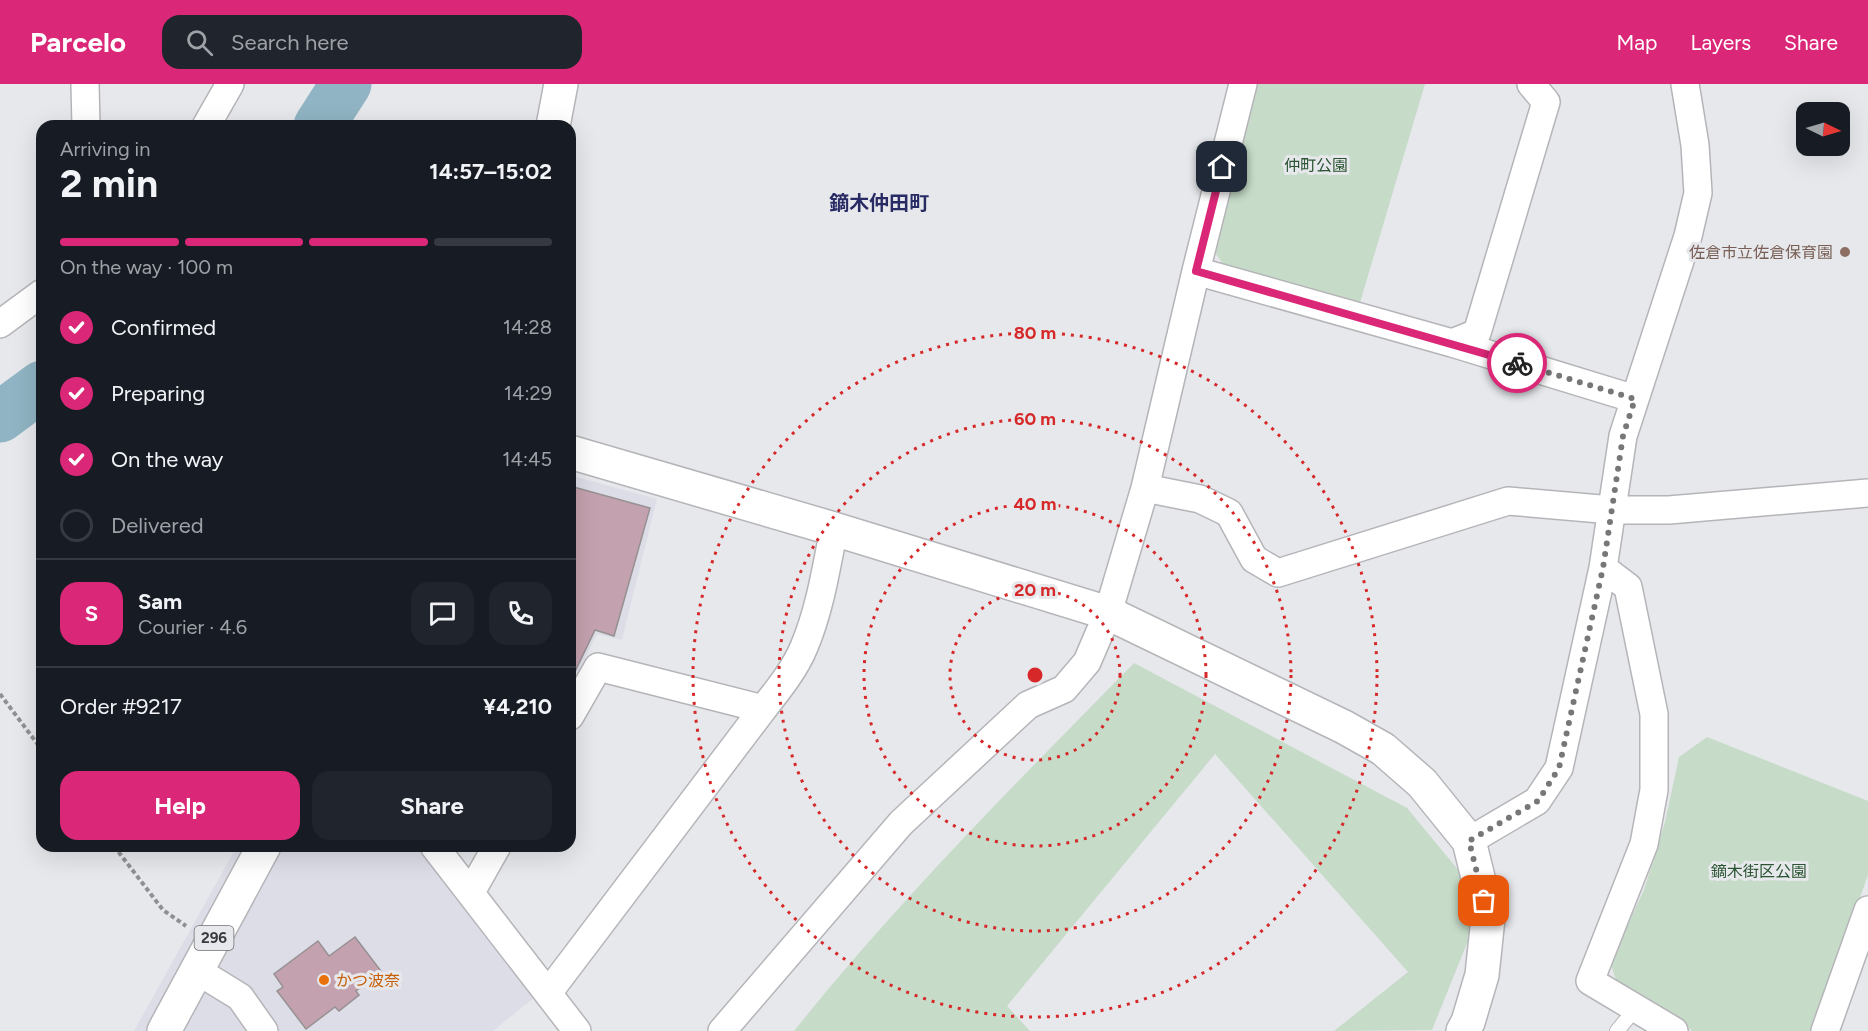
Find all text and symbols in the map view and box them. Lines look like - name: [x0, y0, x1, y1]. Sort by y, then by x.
- search box: [162, 15, 582, 69]
- text: Parcelo: [30, 25, 126, 59]
- icon: search: [183, 26, 216, 59]
- text: Search here: [231, 29, 349, 56]
- text: Map: [1617, 30, 1657, 55]
- text: Layers: [1690, 30, 1751, 55]
- text: Share: [1784, 30, 1838, 55]
- north arrow: [1796, 102, 1850, 156]
- map controls: [1796, 102, 1850, 156]
- text: Arriving in: [60, 137, 150, 161]
- pin: [1196, 141, 1247, 192]
- icon: home: [1205, 150, 1238, 183]
- park label: 仲町公園: [1284, 156, 1348, 175]
- text: 14:57–15:02: [429, 158, 552, 185]
- text: 2 min: [60, 160, 158, 207]
- district label: 鏑木仲田町: [829, 191, 929, 215]
- place label: 佐倉市立佐倉保育園: [1689, 243, 1833, 262]
- marker: 佐倉市立佐倉保育園: [1838, 245, 1852, 259]
- text: On the way · 100 m: [60, 255, 233, 279]
- icon: check: [60, 311, 93, 344]
- text: Confirmed: [111, 314, 216, 341]
- text: 14:28: [503, 315, 552, 339]
- text: 80 m: [1014, 322, 1056, 344]
- courier: [1487, 333, 1547, 393]
- icon: bike: [1501, 347, 1534, 380]
- icon: check: [60, 377, 93, 410]
- text: Preparing: [111, 380, 205, 407]
- text: 14:29: [504, 381, 552, 405]
- text: 60 m: [1014, 408, 1056, 430]
- icon: check: [60, 443, 93, 476]
- text: On the way: [111, 446, 223, 473]
- text: 14:45: [502, 447, 552, 471]
- text: 40 m: [1013, 493, 1057, 515]
- text: Delivered: [111, 512, 204, 539]
- text: 20 m: [1014, 579, 1056, 601]
- button: chat: [411, 582, 474, 645]
- button: phone: [489, 582, 552, 645]
- text: Sam: [138, 588, 182, 615]
- text: S: [85, 600, 98, 627]
- text: Courier · 4.6: [138, 615, 247, 639]
- centre of rings: [1025, 665, 1045, 685]
- text: Order #9217: [60, 693, 182, 720]
- text: ¥4,210: [483, 693, 552, 720]
- button: Help: [60, 771, 300, 840]
- button: Share: [312, 771, 552, 840]
- park label: 鏑木街区公園: [1711, 862, 1807, 881]
- pin: [1458, 875, 1509, 926]
- icon: bag: [1467, 884, 1500, 917]
- road number: 296: [194, 926, 234, 950]
- place label: かつ波奈: [336, 971, 400, 990]
- marker: かつ波奈: [317, 973, 331, 987]

